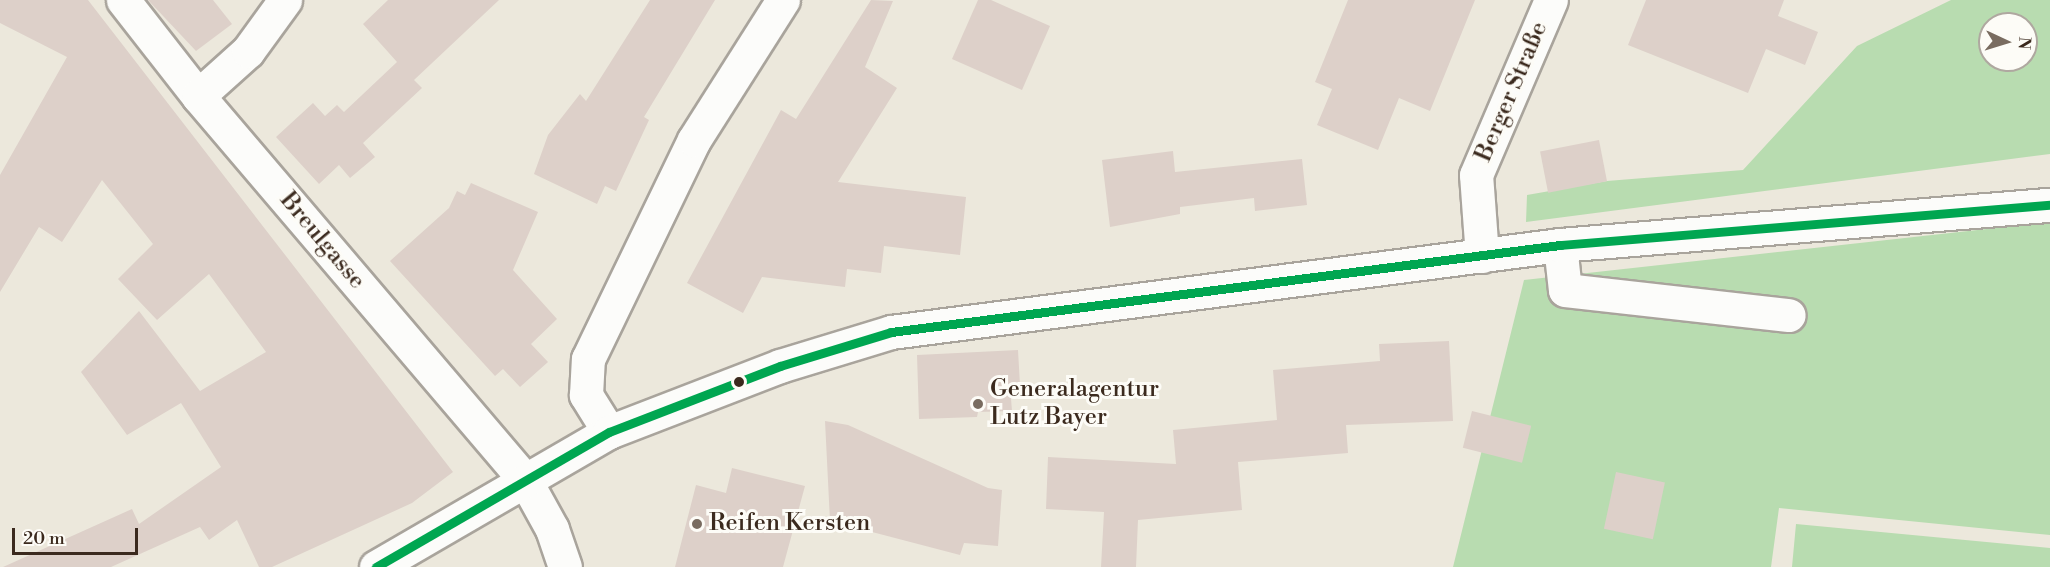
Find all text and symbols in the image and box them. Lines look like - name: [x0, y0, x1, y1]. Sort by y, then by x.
- north arrow: [1978, 12, 2038, 72]
- street label: Berger Straße: [1470, 18, 1554, 166]
- text: N: [2014, 36, 2034, 50]
- street label: Breulgasse: [273, 187, 371, 295]
- unlabelled marker: [733, 376, 745, 388]
- place label: Generalagentur Lutz Bayer: [990, 376, 1159, 432]
- marker: Generalagentur Lutz Bayer: [971, 397, 985, 411]
- place label: Reifen Kersten: [709, 510, 870, 538]
- scale bar: [15, 516, 141, 554]
- marker: Reifen Kersten: [690, 517, 704, 531]
- text: 20 m: [23, 527, 65, 550]

